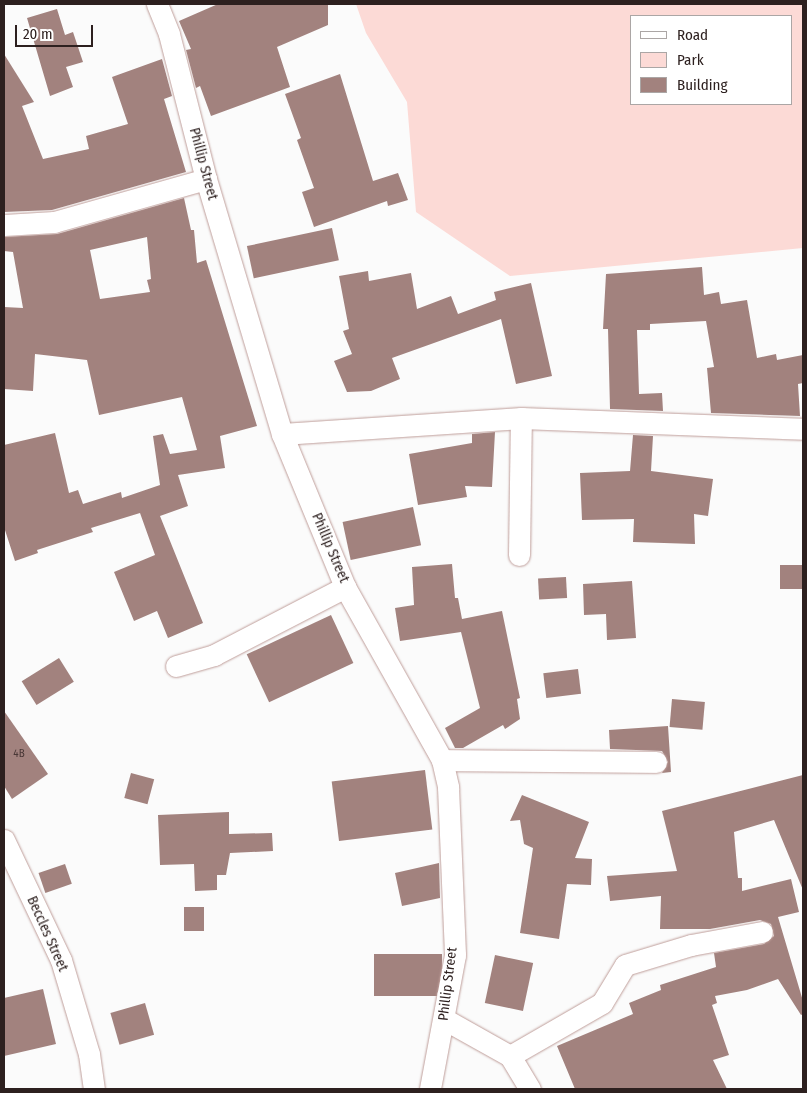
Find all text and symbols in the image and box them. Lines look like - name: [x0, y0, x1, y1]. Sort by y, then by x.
- scale bar: [18, 15, 95, 47]
- legend: [630, 15, 792, 105]
- text: 20 m: [23, 25, 53, 43]
- text: Road: [677, 26, 708, 44]
- text: Park: [677, 51, 704, 69]
- text: Building: [677, 76, 728, 94]
- street label: Phillip Street: [185, 126, 221, 202]
- street label: Phillip Street: [308, 511, 352, 585]
- house number: 4B: [13, 747, 25, 761]
- street label: Beccles Street: [23, 894, 71, 974]
- street label: Phillip Street: [435, 946, 461, 1022]

